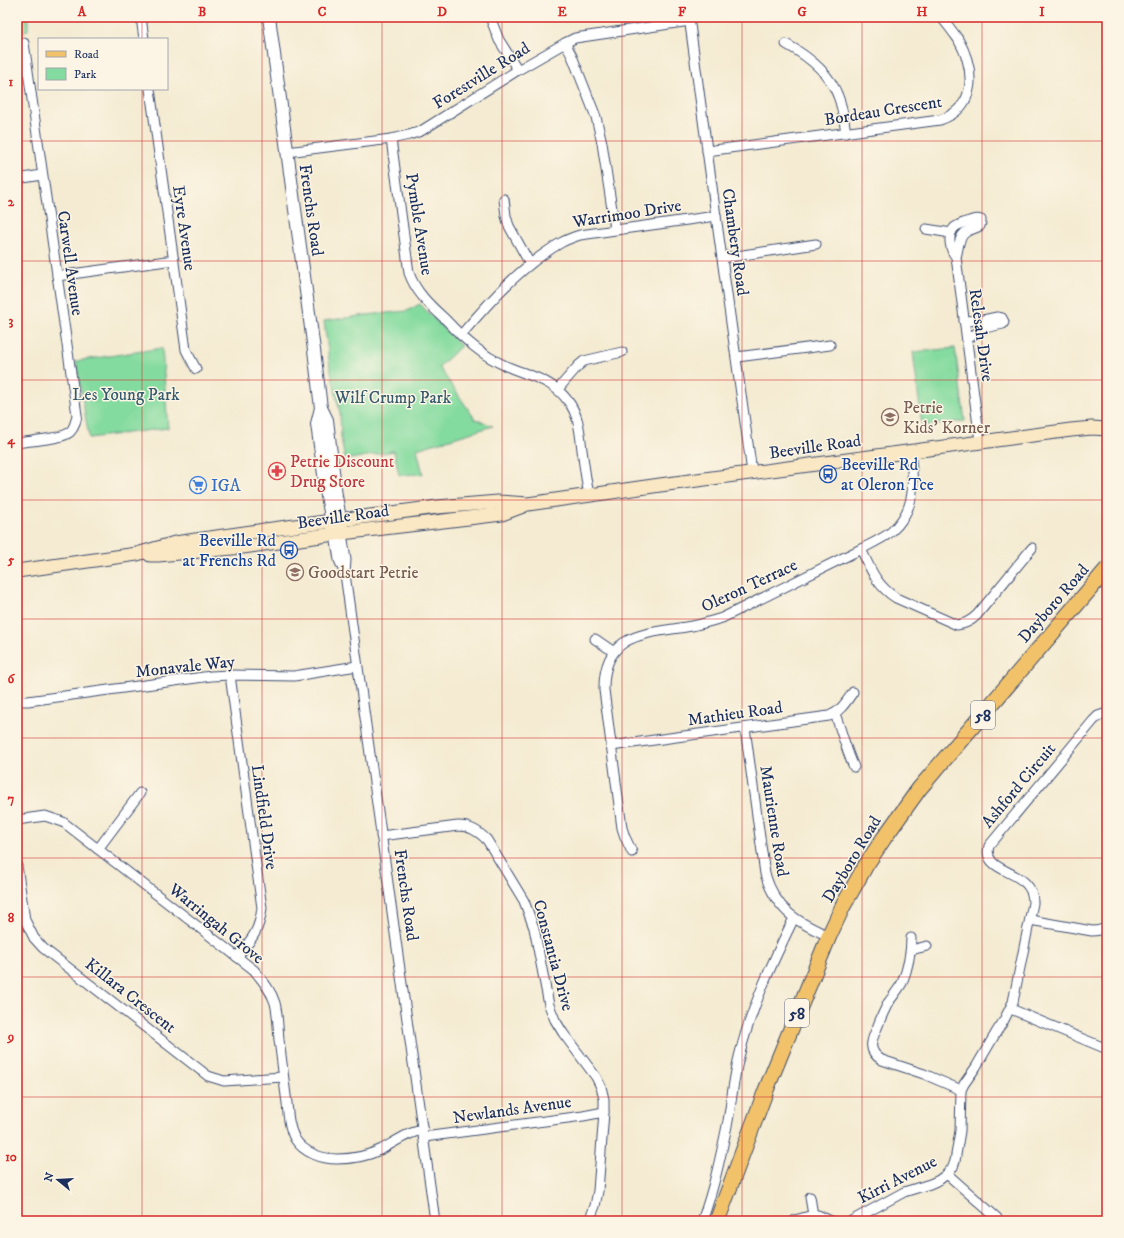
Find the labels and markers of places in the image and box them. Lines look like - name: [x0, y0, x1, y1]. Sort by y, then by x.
- place label: Petrie Kids' Korner: [903, 397, 991, 439]
- school or university icon: Petrie Kids' Korner: [880, 407, 900, 427]
- place label: Petrie Discount Drug Store: [290, 451, 395, 493]
- place label: Beeville Rd at Oleron Tce: [841, 454, 934, 496]
- pharmacy icon: Petrie Discount Drug Store: [267, 461, 287, 481]
- bus stop icon: Beeville Rd at Oleron Tce: [818, 464, 838, 484]
- supermarket icon: IGA: [188, 475, 208, 495]
- place label: IGA: [211, 475, 241, 497]
- place label: Beeville Rd at Frenchs Rd: [183, 530, 277, 572]
- bus stop icon: Beeville Rd at Frenchs Rd: [279, 540, 299, 560]
- school or university icon: Goodstart Petrie: [285, 562, 305, 582]
- place label: Goodstart Petrie: [308, 562, 419, 584]

